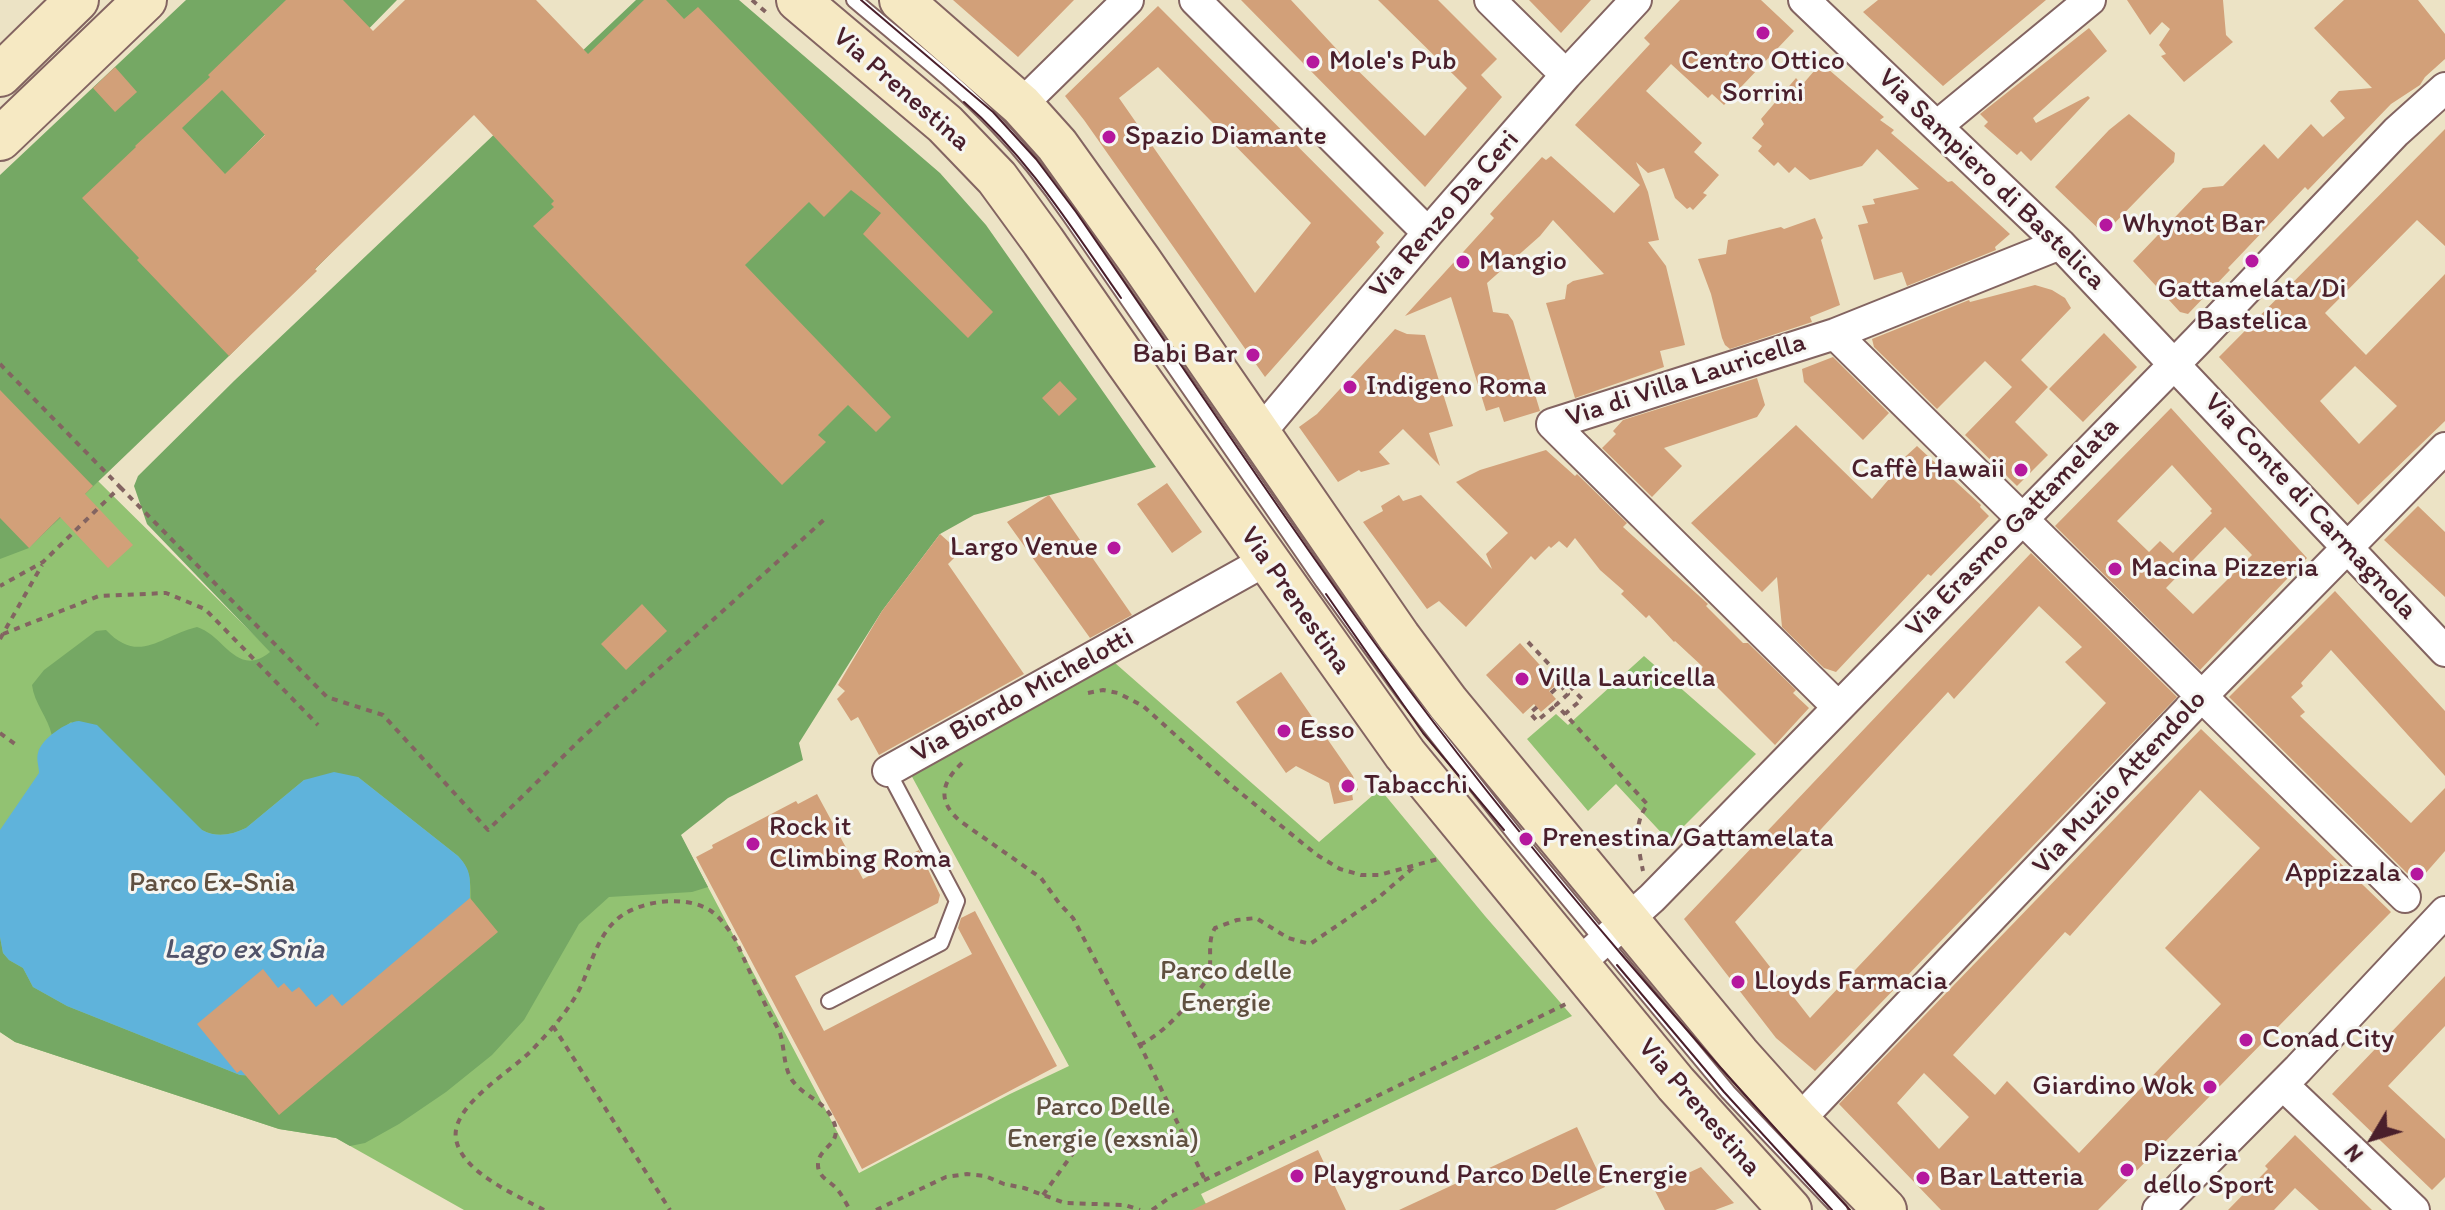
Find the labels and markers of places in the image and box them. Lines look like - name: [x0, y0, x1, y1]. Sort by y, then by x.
- marker: Centro Ottico Sorrini: [1754, 24, 1772, 42]
- place label: Mole's Pub: [1329, 45, 1457, 79]
- place label: Centro Ottico Sorrini: [1681, 45, 1845, 111]
- marker: Mole's Pub: [1304, 53, 1322, 71]
- place label: Spazio Diamante: [1125, 120, 1327, 154]
- marker: Spazio Diamante: [1100, 128, 1118, 146]
- place label: Whynot Bar: [2122, 208, 2265, 242]
- marker: Whynot Bar: [2097, 216, 2115, 234]
- place label: Mangio: [1479, 245, 1567, 279]
- marker: Gattamelata/Di Bastelica: [2243, 252, 2261, 270]
- marker: Mangio: [1454, 253, 1472, 271]
- place label: Gattamelata/Di Bastelica: [2158, 273, 2346, 339]
- place label: Babi Bar: [1133, 338, 1237, 372]
- marker: Babi Bar: [1244, 346, 1262, 364]
- place label: Indigeno Roma: [1366, 370, 1547, 404]
- marker: Indigeno Roma: [1341, 378, 1359, 396]
- place label: Caffè Hawaii: [1851, 453, 2005, 487]
- marker: Caffè Hawaii: [2012, 461, 2030, 479]
- place label: Largo Venue: [950, 531, 1098, 565]
- marker: Largo Venue: [1105, 539, 1123, 557]
- place label: Macina Pizzeria: [2131, 552, 2319, 586]
- marker: Macina Pizzeria: [2106, 560, 2124, 578]
- place label: Villa Lauricella: [1538, 662, 1716, 696]
- marker: Villa Lauricella: [1513, 670, 1531, 688]
- place label: Esso: [1300, 714, 1355, 748]
- marker: Esso: [1275, 722, 1293, 740]
- place label: Tabacchi: [1364, 769, 1468, 803]
- marker: Tabacchi: [1339, 777, 1357, 795]
- place label: Rock it Climbing Roma: [769, 811, 951, 877]
- place label: Prenestina/Gattamelata: [1542, 822, 1834, 856]
- marker: Prenestina/Gattamelata: [1517, 830, 1535, 848]
- marker: Rock it Climbing Roma: [744, 835, 762, 853]
- place label: Appizzala: [2285, 857, 2401, 891]
- marker: Appizzala: [2408, 865, 2426, 883]
- place label: Lloyds Farmacia: [1754, 965, 1948, 999]
- marker: Lloyds Farmacia: [1729, 973, 1747, 991]
- place label: Conad City: [2262, 1023, 2394, 1057]
- marker: Conad City: [2237, 1031, 2255, 1049]
- place label: Giardino Wok: [2032, 1070, 2194, 1104]
- marker: Giardino Wok: [2201, 1078, 2219, 1096]
- place label: Pizzeria dello Sport: [2143, 1137, 2274, 1203]
- place label: Playground Parco Delle Energie: [1313, 1159, 1688, 1193]
- place label: Bar Latteria: [1939, 1161, 2084, 1195]
- marker: Pizzeria dello Sport: [2118, 1161, 2136, 1179]
- marker: Playground Parco Delle Energie: [1288, 1167, 1306, 1185]
- marker: Bar Latteria: [1914, 1169, 1932, 1187]

